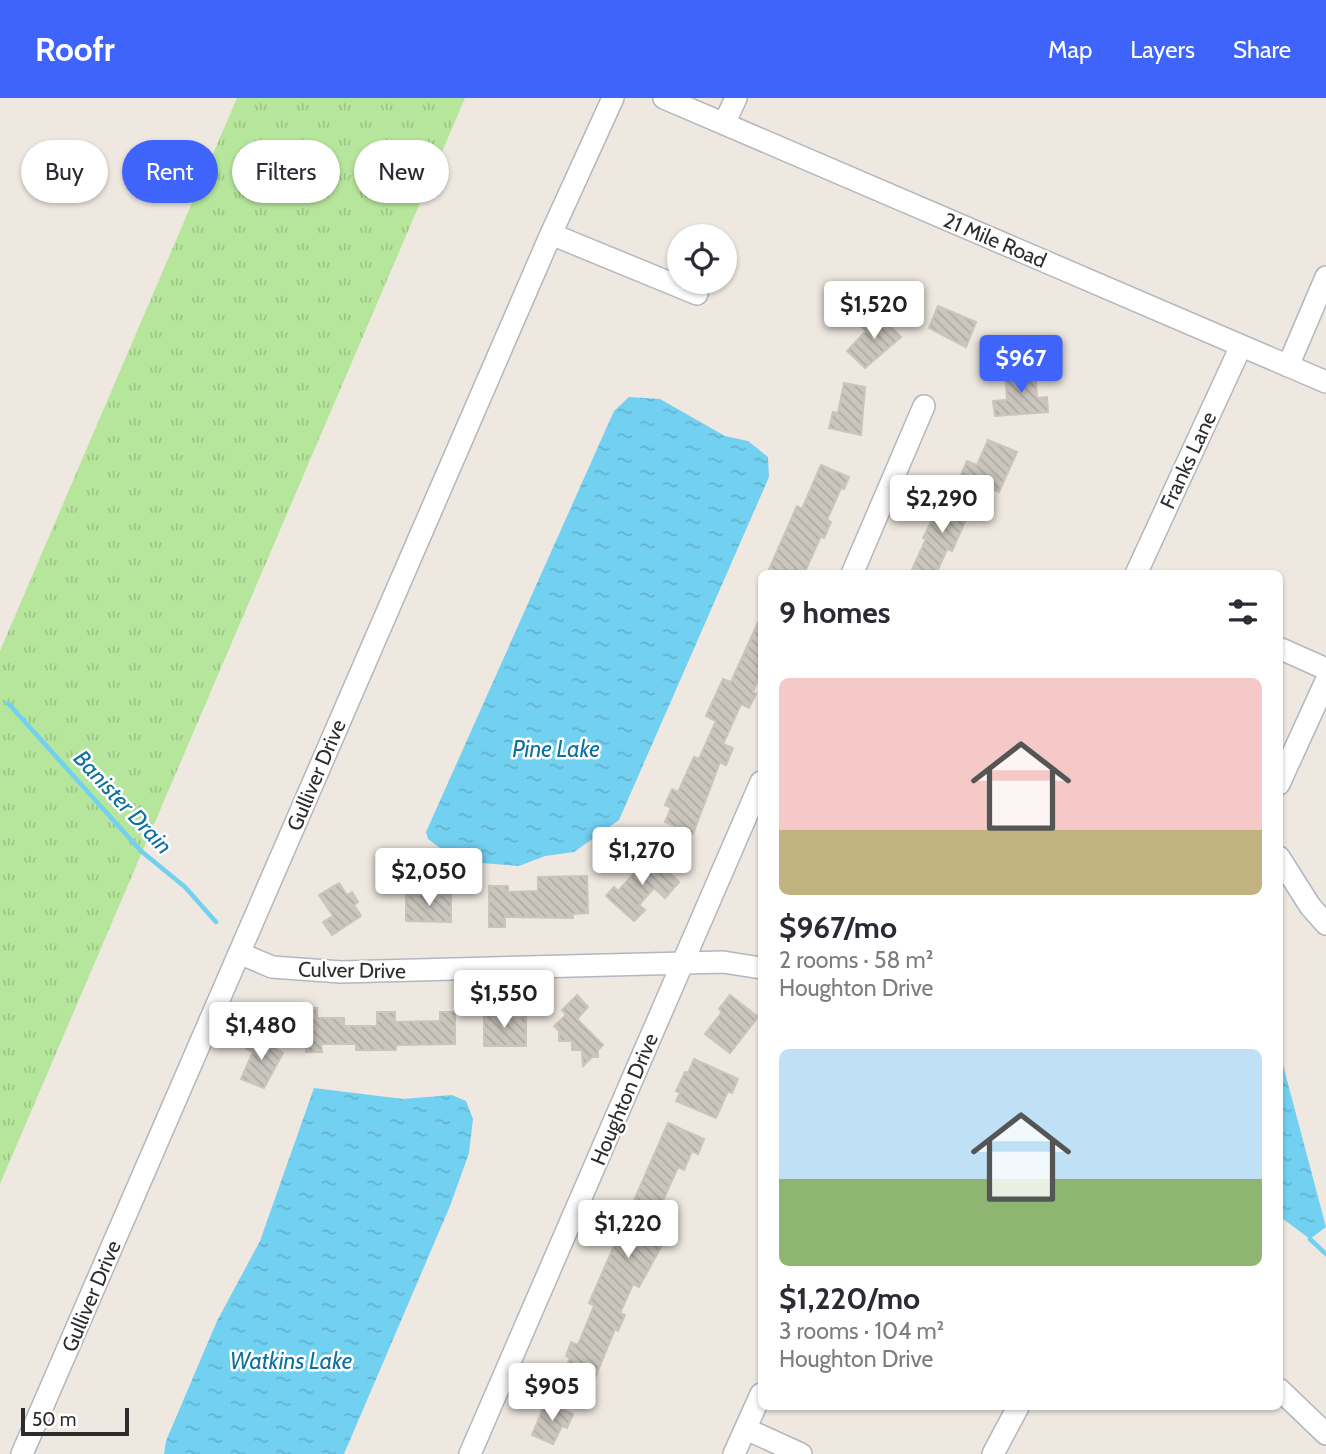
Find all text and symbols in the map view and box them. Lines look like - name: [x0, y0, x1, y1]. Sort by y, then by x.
- text: Roofr: [35, 29, 115, 69]
- text: Map: [1048, 35, 1092, 64]
- text: Layers: [1130, 35, 1195, 64]
- text: Share: [1233, 35, 1291, 64]
- chip: Buy: [21, 140, 108, 203]
- chip: Rent: [122, 140, 218, 203]
- chip: Filters: [232, 140, 340, 203]
- chip: New: [354, 140, 449, 203]
- street label: 21 Mile Road: [940, 207, 1050, 273]
- map controls: [667, 224, 737, 294]
- button: locate: [667, 224, 737, 294]
- pin: $1,520: [817, 282, 931, 341]
- text: $1,520: [840, 290, 908, 318]
- pin: $967: [980, 336, 1062, 395]
- text: $967: [996, 344, 1046, 372]
- street label: Franks Lane: [1155, 407, 1221, 513]
- pin: $2,290: [885, 476, 999, 535]
- text: $2,290: [906, 484, 978, 512]
- icon: filters: [1224, 593, 1262, 631]
- text: 9 homes: [779, 594, 890, 631]
- street label: Gulliver Drive: [281, 715, 351, 835]
- icon: home: [958, 723, 1084, 849]
- water label: Pine Lake: [512, 735, 600, 763]
- water label: Banister Drain: [68, 744, 178, 860]
- pin: $1,270: [585, 828, 699, 887]
- text: $1,270: [608, 836, 676, 864]
- pin: $2,050: [372, 848, 486, 908]
- text: $2,050: [391, 857, 467, 885]
- text: $967/mo: [779, 909, 897, 946]
- text: 2 rooms · 58 m²: [779, 946, 933, 974]
- street label: Culver Drive: [298, 957, 406, 983]
- pin: $1,550: [447, 970, 561, 1030]
- text: Houghton Drive: [779, 974, 933, 1002]
- text: $1,550: [470, 979, 538, 1007]
- pin: $1,480: [204, 1002, 318, 1062]
- text: $1,480: [225, 1011, 297, 1039]
- street label: Houghton Drive: [585, 1029, 663, 1169]
- icon: home: [958, 1094, 1084, 1220]
- pin: $1,220: [571, 1200, 685, 1260]
- text: $1,220: [594, 1209, 662, 1237]
- street label: Gulliver Drive: [56, 1236, 126, 1356]
- text: $1,220/mo: [779, 1280, 920, 1317]
- text: 3 rooms · 104 m²: [779, 1317, 944, 1345]
- text: Houghton Drive: [779, 1345, 933, 1373]
- water label: Watkins Lake: [230, 1347, 352, 1375]
- pin: $905: [511, 1364, 593, 1423]
- text: $905: [525, 1372, 579, 1400]
- scale bar: [21, 1405, 130, 1437]
- text: 50 m: [32, 1408, 76, 1431]

